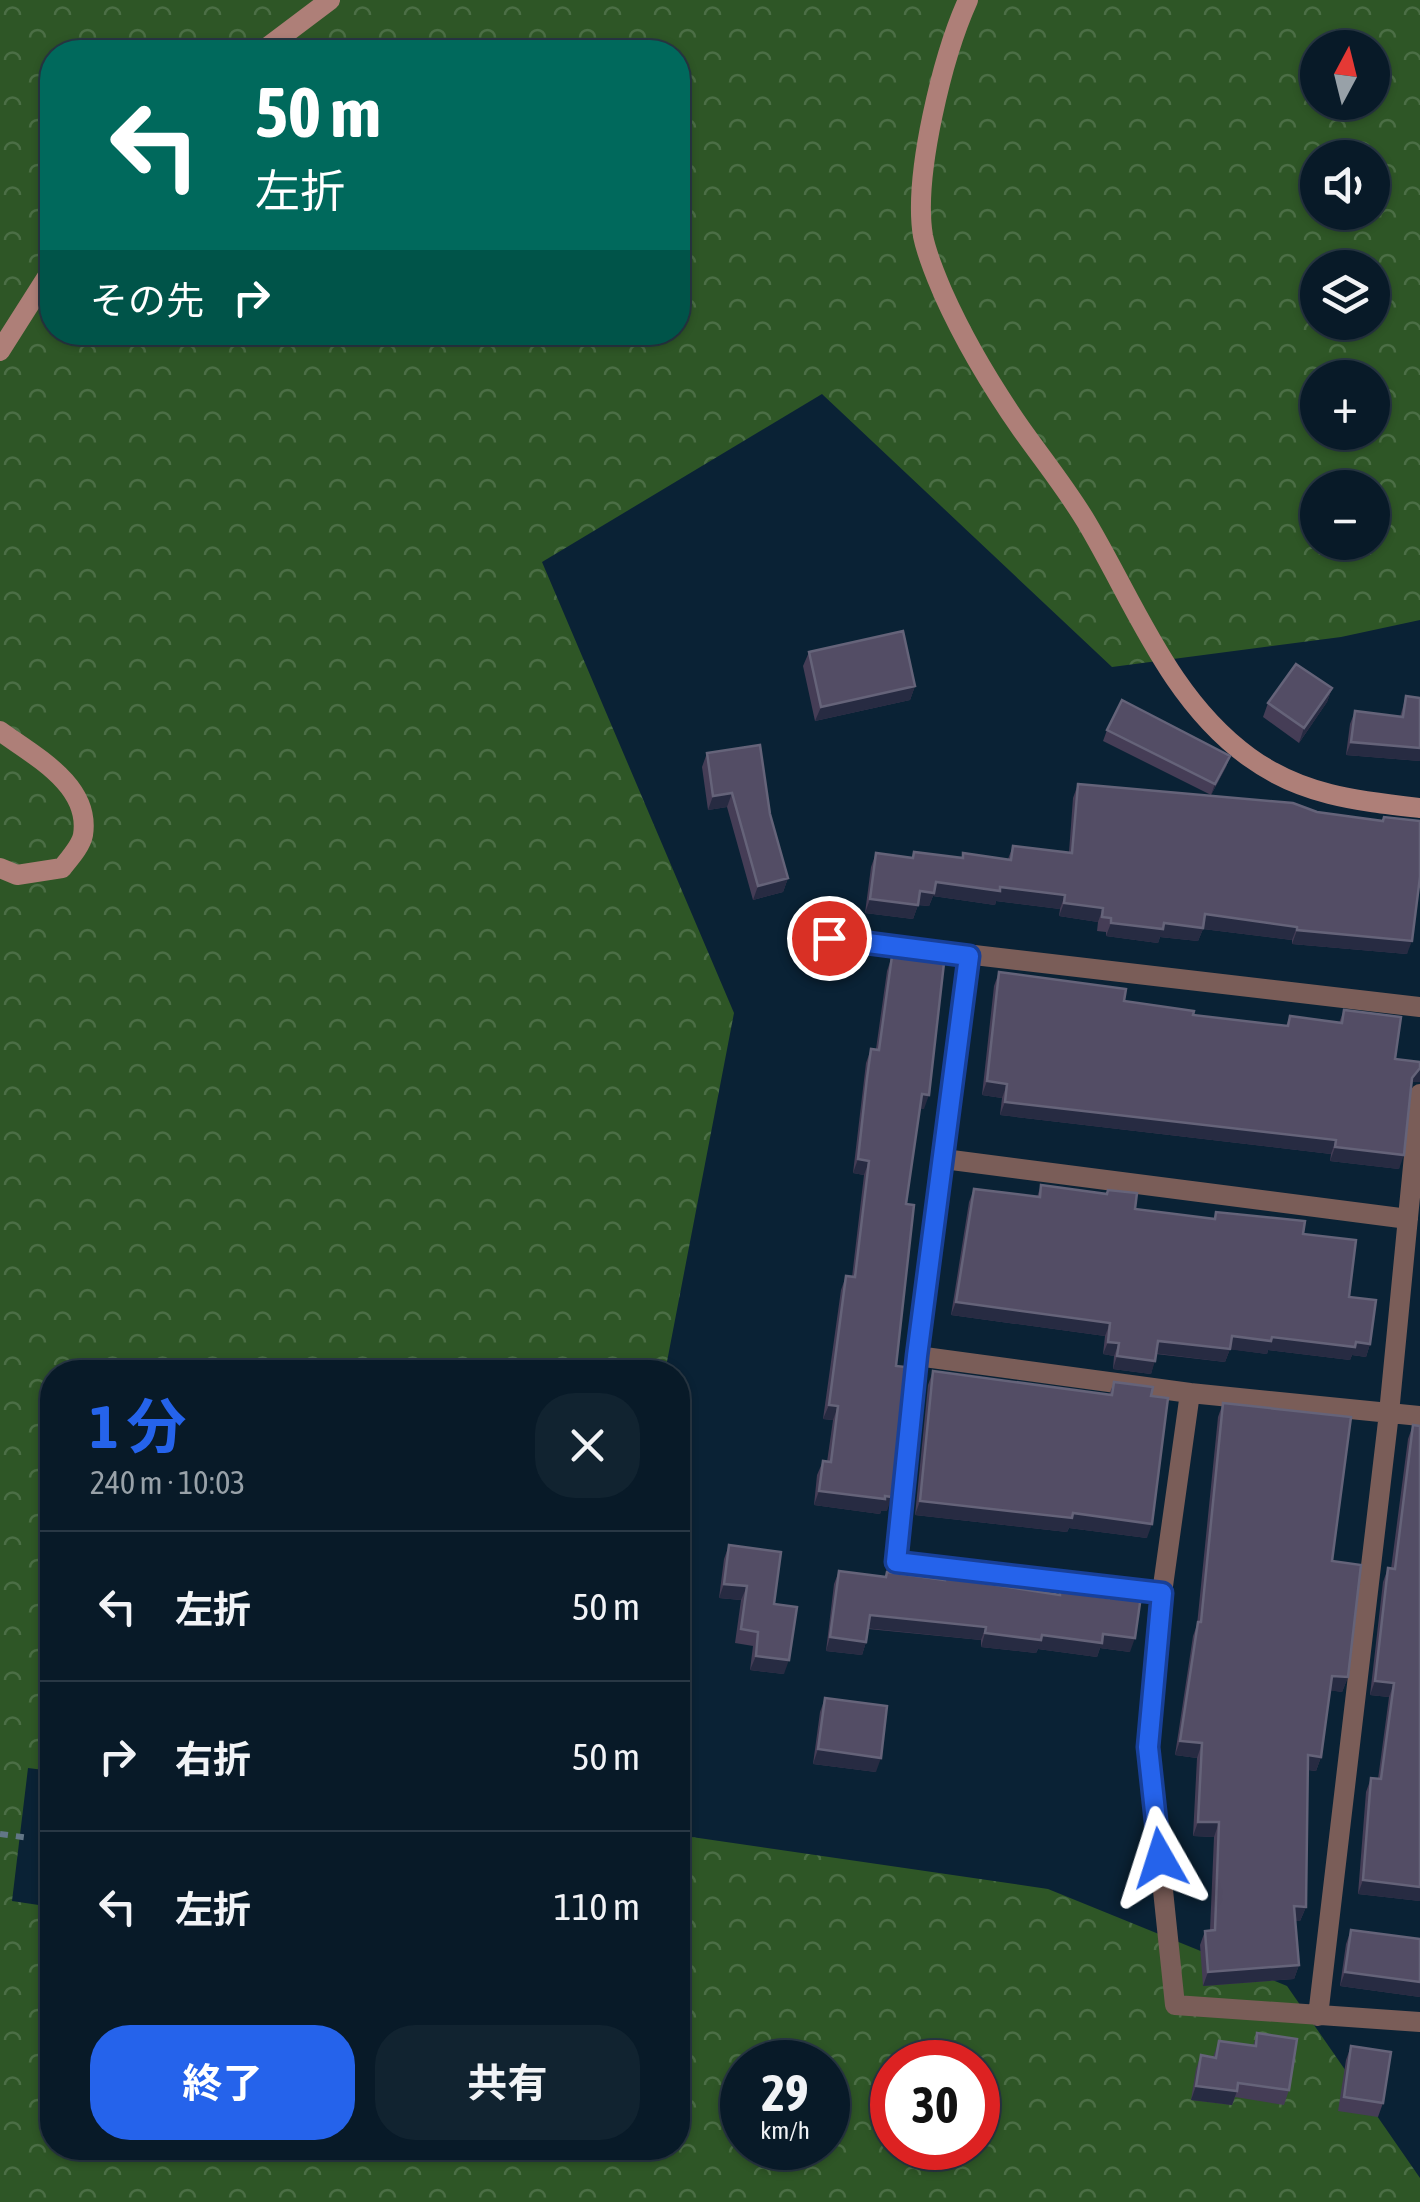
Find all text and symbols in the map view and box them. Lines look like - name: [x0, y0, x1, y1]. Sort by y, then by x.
- north arrow: [1300, 30, 1390, 120]
- map controls: [1300, 30, 1390, 560]
- text: 50 m: [255, 72, 381, 152]
- icon: left: [90, 80, 220, 210]
- button: sound: [1300, 140, 1390, 230]
- text: 左折: [255, 165, 345, 217]
- button: layers: [1300, 250, 1390, 340]
- icon: right: [224, 270, 279, 325]
- text: その先: [90, 279, 204, 322]
- button: +: [1300, 360, 1390, 450]
- button: −: [1300, 470, 1390, 560]
- pin: [787, 896, 872, 981]
- icon: arrive: [802, 911, 857, 966]
- text: 1 分: [90, 1392, 186, 1461]
- button: close: [535, 1393, 640, 1498]
- text: 240 m · 10:03: [90, 1464, 245, 1501]
- icon: left: [90, 1579, 145, 1634]
- text: 50 m: [572, 1585, 640, 1628]
- text: 左折: [175, 1588, 251, 1631]
- icon: right: [90, 1729, 145, 1784]
- text: 50 m: [572, 1735, 640, 1778]
- text: 右折: [175, 1738, 251, 1781]
- position arrow: [1108, 1806, 1212, 1910]
- icon: left: [90, 1879, 145, 1934]
- text: 110 m: [554, 1885, 640, 1928]
- text: 左折: [175, 1888, 251, 1931]
- button: 終了: [90, 2025, 355, 2140]
- button: 共有: [375, 2025, 640, 2140]
- speed limit sign: 30: [870, 2040, 1000, 2170]
- text: 29: [761, 2064, 808, 2122]
- text: km/h: [760, 2116, 810, 2144]

